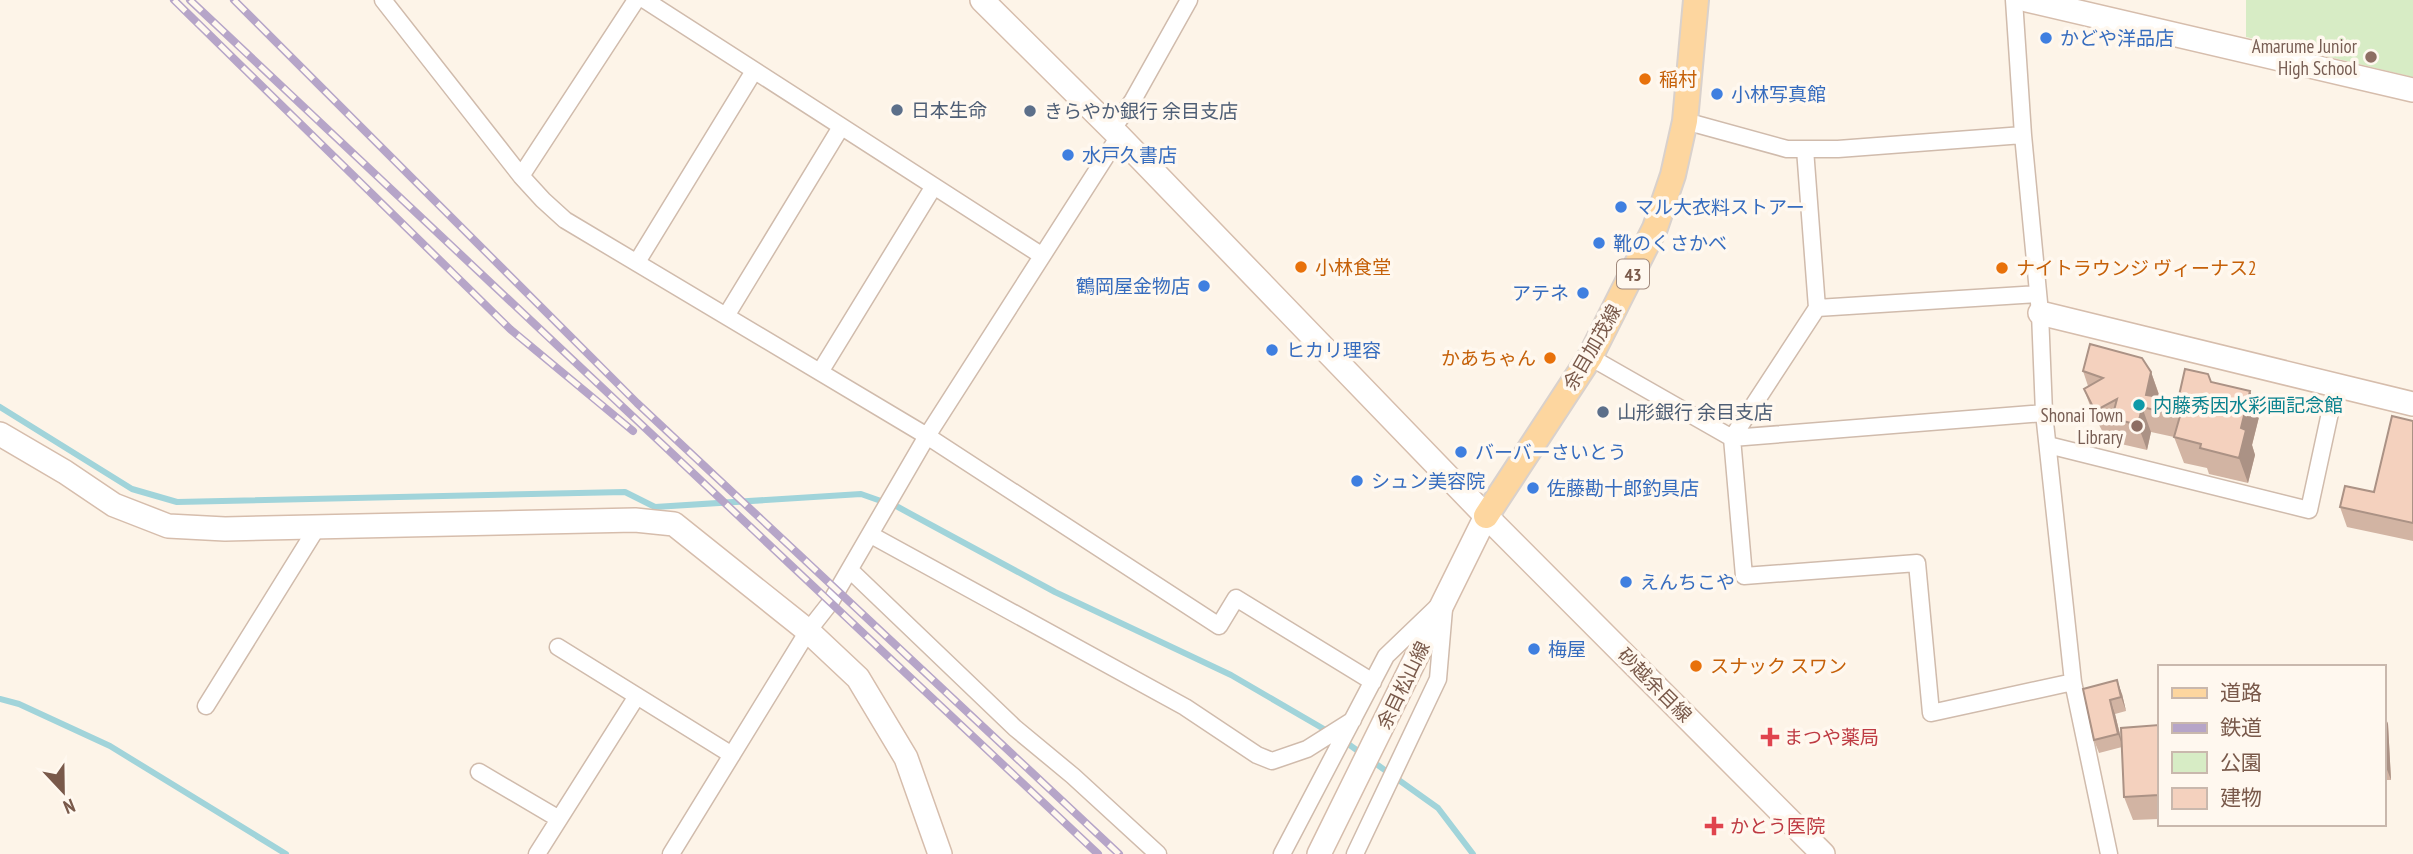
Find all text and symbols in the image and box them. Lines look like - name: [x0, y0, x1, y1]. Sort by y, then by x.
- place label: かどや洋品店: [2060, 26, 2174, 50]
- marker: かどや洋品店: [2038, 30, 2054, 46]
- place label: Amarume Junior High School: [2252, 34, 2358, 80]
- marker: Amarume Junior High School: [2363, 49, 2379, 65]
- place label: 稲村: [1659, 67, 1697, 91]
- marker: 稲村: [1637, 71, 1653, 87]
- place label: 小林写真館: [1731, 82, 1826, 106]
- marker: 小林写真館: [1709, 86, 1725, 102]
- place label: 日本生命: [911, 98, 987, 122]
- place label: きらやか銀行 余目支店: [1044, 99, 1238, 123]
- marker: 日本生命: [889, 102, 905, 118]
- marker: きらやか銀行 余目支店: [1022, 103, 1038, 119]
- place label: 水戸久書店: [1082, 143, 1177, 167]
- marker: 水戸久書店: [1060, 147, 1076, 163]
- place label: マル大衣料ストアー: [1635, 195, 1805, 219]
- marker: マル大衣料ストアー: [1613, 199, 1629, 215]
- place label: 靴のくさかべ: [1613, 231, 1727, 255]
- marker: 靴のくさかべ: [1591, 235, 1607, 251]
- place label: 小林食堂: [1315, 255, 1391, 279]
- place label: ナイトラウンジ ヴィーナス2: [2016, 256, 2257, 280]
- marker: 小林食堂: [1293, 259, 1309, 275]
- road number: 43: [1617, 260, 1649, 288]
- marker: ナイトラウンジ ヴィーナス2: [1994, 260, 2010, 276]
- place label: 鶴岡屋金物店: [1076, 274, 1190, 298]
- marker: 鶴岡屋金物店: [1196, 278, 1212, 294]
- place label: アテネ: [1512, 281, 1569, 305]
- marker: アテネ: [1575, 285, 1591, 301]
- street label: 余目加茂線: [1558, 300, 1626, 394]
- place label: ヒカリ理容: [1286, 338, 1381, 362]
- marker: ヒカリ理容: [1264, 342, 1280, 358]
- place label: かあちゃん: [1441, 346, 1536, 370]
- marker: かあちゃん: [1542, 350, 1558, 366]
- place label: 内藤秀因水彩画記念館: [2153, 393, 2343, 417]
- marker: 内藤秀因水彩画記念館: [2131, 397, 2147, 413]
- place label: 山形銀行 余目支店: [1617, 400, 1773, 424]
- place label: Shonai Town Library: [2041, 403, 2124, 449]
- marker: 山形銀行 余目支店: [1595, 404, 1611, 420]
- marker: Shonai Town Library: [2129, 418, 2145, 434]
- place label: バーバーさいとう: [1475, 440, 1627, 464]
- marker: バーバーさいとう: [1453, 444, 1469, 460]
- place label: シュン美容院: [1371, 469, 1485, 493]
- marker: シュン美容院: [1349, 473, 1365, 489]
- place label: 佐藤勘十郎釣具店: [1547, 476, 1699, 500]
- marker: 佐藤勘十郎釣具店: [1525, 480, 1541, 496]
- place label: えんちこや: [1640, 570, 1735, 594]
- marker: えんちこや: [1618, 574, 1634, 590]
- street label: 余目松山線: [1371, 637, 1435, 733]
- place label: 梅屋: [1548, 637, 1586, 661]
- marker: 梅屋: [1526, 641, 1542, 657]
- street label: 砂越余目線: [1613, 643, 1697, 727]
- place label: スナック スワン: [1710, 654, 1847, 678]
- marker: スナック スワン: [1688, 658, 1704, 674]
- legend: [2158, 665, 2385, 826]
- text: 道路: [2220, 679, 2262, 706]
- text: 鉄道: [2220, 714, 2262, 741]
- place label: まつや薬局: [1784, 725, 1879, 749]
- marker: まつや薬局: [1762, 729, 1778, 745]
- text: 公園: [2220, 749, 2262, 776]
- north arrow: [28, 756, 98, 826]
- text: 建物: [2220, 784, 2262, 811]
- text: N: [60, 794, 79, 820]
- place label: かとう医院: [1730, 814, 1825, 838]
- marker: かとう医院: [1704, 816, 1724, 836]

